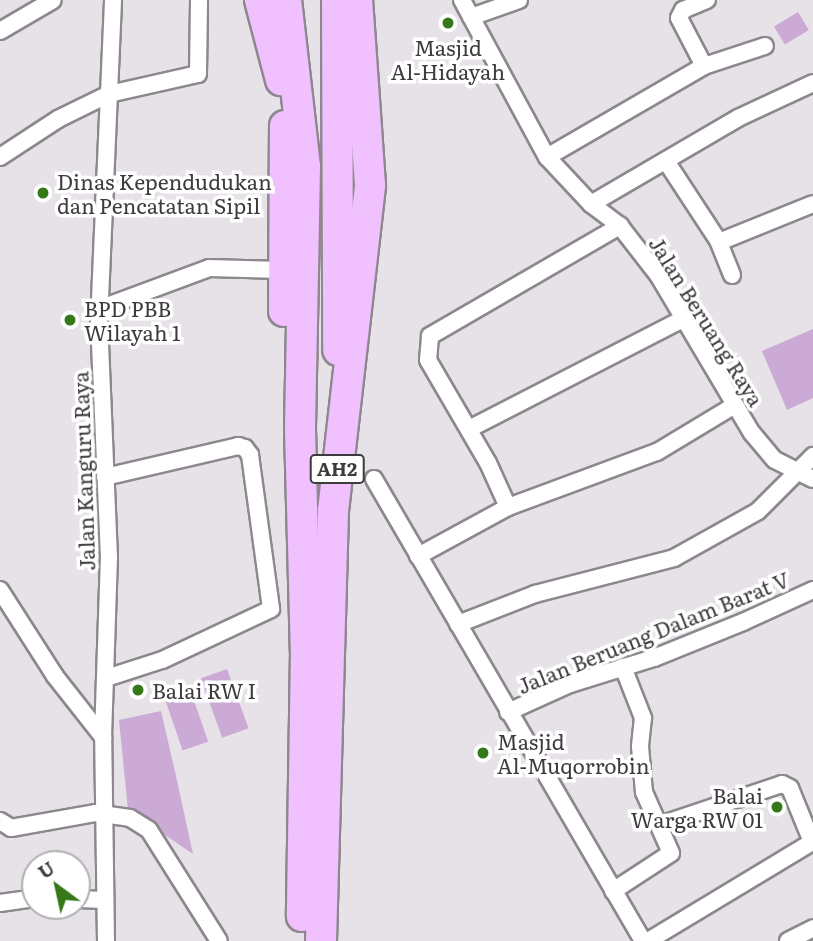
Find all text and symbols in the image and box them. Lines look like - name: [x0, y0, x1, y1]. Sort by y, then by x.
- marker: Masjid Al-Hidayah: [440, 15, 456, 31]
- place label: Masjid Al-Hidayah: [391, 34, 505, 84]
- place label: Dinas Kependudukan dan Pencatatan Sipil: [57, 168, 272, 218]
- marker: Dinas Kependudukan dan Pencatatan Sipil: [35, 185, 51, 201]
- street label: Jalan Beruang Raya: [645, 232, 769, 410]
- place label: BPD PBB Wilayah 1: [84, 295, 180, 345]
- marker: BPD PBB Wilayah 1: [62, 312, 78, 328]
- street label: Jalan Kanguru Raya: [67, 371, 99, 571]
- road number: AH2: [309, 454, 365, 484]
- street label: Jalan Beruang Dalam Barat V: [513, 566, 793, 698]
- place label: Balai RW I: [152, 677, 256, 703]
- marker: Balai RW I: [130, 682, 146, 698]
- place label: Masjid Al-Muqorrobin: [497, 728, 650, 778]
- marker: Masjid Al-Muqorrobin: [475, 745, 491, 761]
- place label: Balai Warga RW 01: [631, 782, 763, 832]
- marker: Balai Warga RW 01: [769, 799, 785, 815]
- north arrow: [21, 850, 91, 920]
- text: U: [32, 853, 60, 885]

